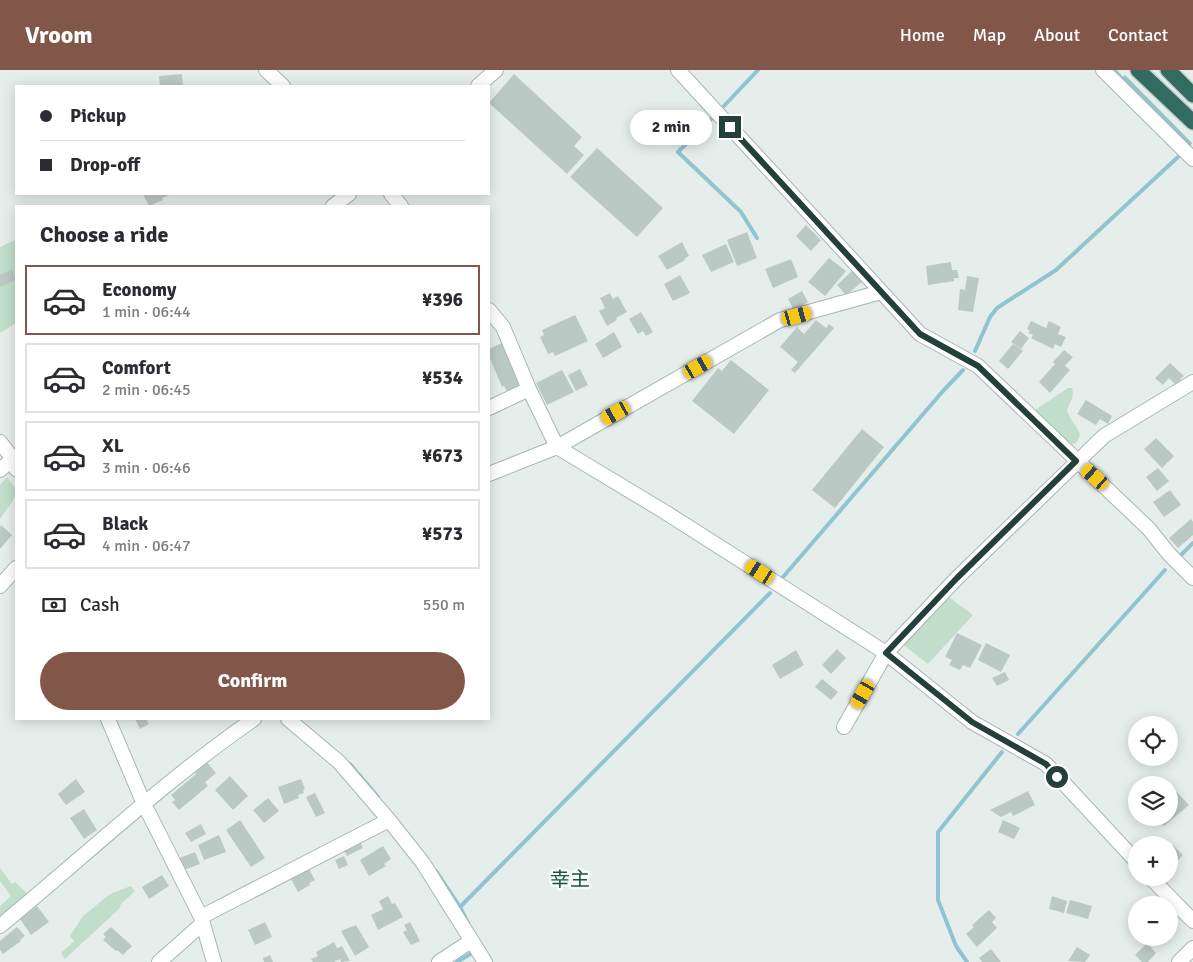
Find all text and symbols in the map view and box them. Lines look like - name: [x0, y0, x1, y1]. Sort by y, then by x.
- text: Vroom: [25, 20, 93, 50]
- text: Home: [900, 24, 945, 46]
- text: Map: [973, 24, 1006, 46]
- text: About: [1034, 24, 1080, 46]
- text: Contact: [1108, 24, 1168, 46]
- text: Pickup: [70, 104, 126, 128]
- callout: 2 min: [630, 110, 712, 144]
- route end: [719, 116, 741, 138]
- text: 2 min: [652, 117, 690, 137]
- text: Drop-off: [70, 153, 140, 177]
- text: Choose a ride: [40, 221, 168, 248]
- icon: car: [42, 278, 87, 323]
- text: Economy: [102, 278, 176, 302]
- text: ¥396: [422, 288, 463, 312]
- text: 1 min · 06:44: [102, 302, 191, 322]
- car: [780, 305, 813, 327]
- car: [681, 353, 714, 381]
- icon: car: [42, 356, 87, 401]
- text: Comfort: [102, 356, 171, 380]
- text: ¥534: [422, 366, 463, 390]
- text: 2 min · 06:45: [102, 380, 191, 400]
- car: [599, 399, 632, 427]
- icon: car: [42, 434, 87, 479]
- text: XL: [102, 434, 124, 458]
- text: ¥673: [422, 444, 463, 468]
- text: 3 min · 06:46: [102, 458, 191, 478]
- car: [1078, 461, 1111, 493]
- icon: car: [42, 512, 87, 557]
- text: Black: [102, 512, 148, 536]
- text: ¥573: [422, 522, 463, 546]
- text: 4 min · 06:47: [102, 536, 191, 556]
- car: [743, 558, 776, 586]
- icon: cash: [40, 591, 68, 619]
- text: Cash: [80, 593, 120, 617]
- text: 550 m: [423, 595, 465, 615]
- button: Confirm: [40, 652, 465, 710]
- car: [849, 677, 876, 711]
- map controls: [1128, 716, 1178, 946]
- button: locate: [1128, 716, 1178, 766]
- route start: [1046, 766, 1068, 788]
- button: layers: [1128, 776, 1178, 826]
- button: +: [1128, 836, 1178, 886]
- district label: 幸主: [550, 867, 590, 892]
- button: −: [1128, 896, 1178, 946]

